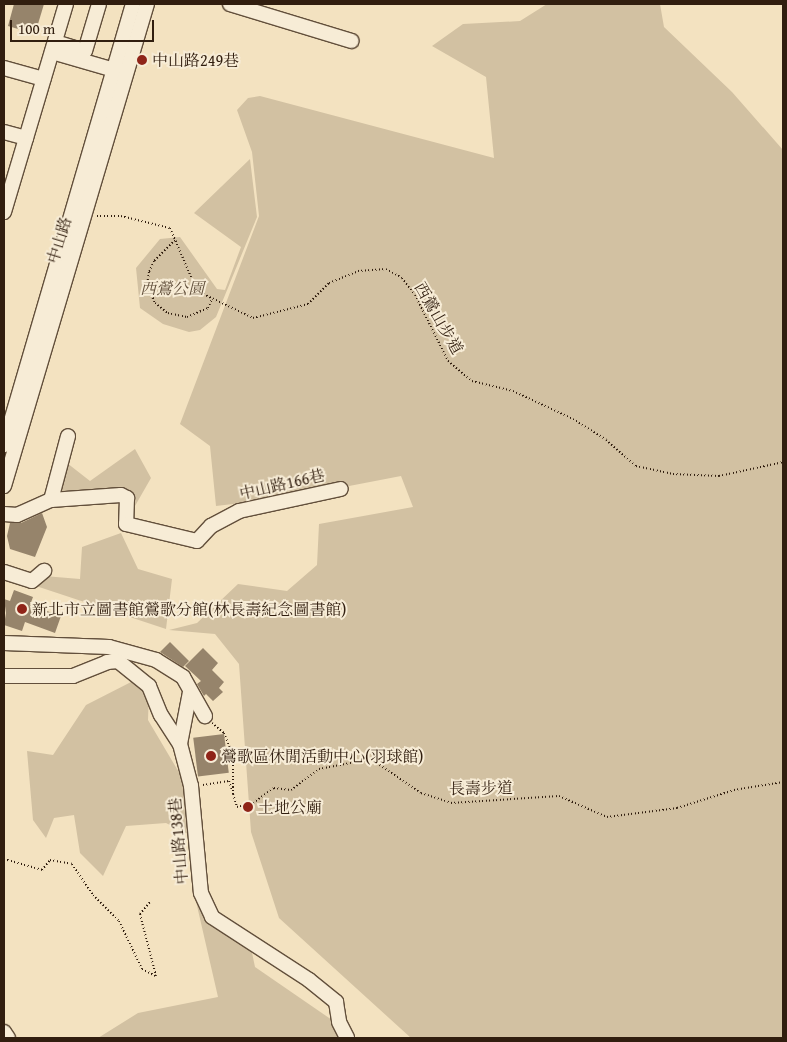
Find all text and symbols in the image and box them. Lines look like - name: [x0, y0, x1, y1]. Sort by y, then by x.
- scale bar: [12, 10, 156, 42]
- text: 100 m: [18, 18, 55, 39]
- place label: 中山路249巷: [152, 50, 239, 70]
- marker: 中山路249巷: [136, 54, 148, 66]
- street label: 中山路: [43, 214, 75, 266]
- park label: 西鶯公園: [140, 278, 204, 298]
- street label: 西鶯山步道: [411, 279, 467, 357]
- street label: 中山路166巷: [237, 465, 327, 503]
- place label: 新北市立圖書館鶯歌分館(林長壽紀念圖書館): [32, 599, 346, 619]
- marker: 新北市立圖書館鶯歌分館(林長壽紀念圖書館): [16, 603, 28, 615]
- place label: 鶯歌區休閒活動中心(羽球館): [221, 746, 423, 766]
- marker: 鶯歌區休閒活動中心(羽球館): [205, 750, 217, 762]
- street label: 長壽步道: [449, 778, 513, 798]
- street label: 中山路138巷: [165, 797, 191, 885]
- place label: 土地公廟: [258, 797, 322, 817]
- marker: 土地公廟: [242, 801, 254, 813]

